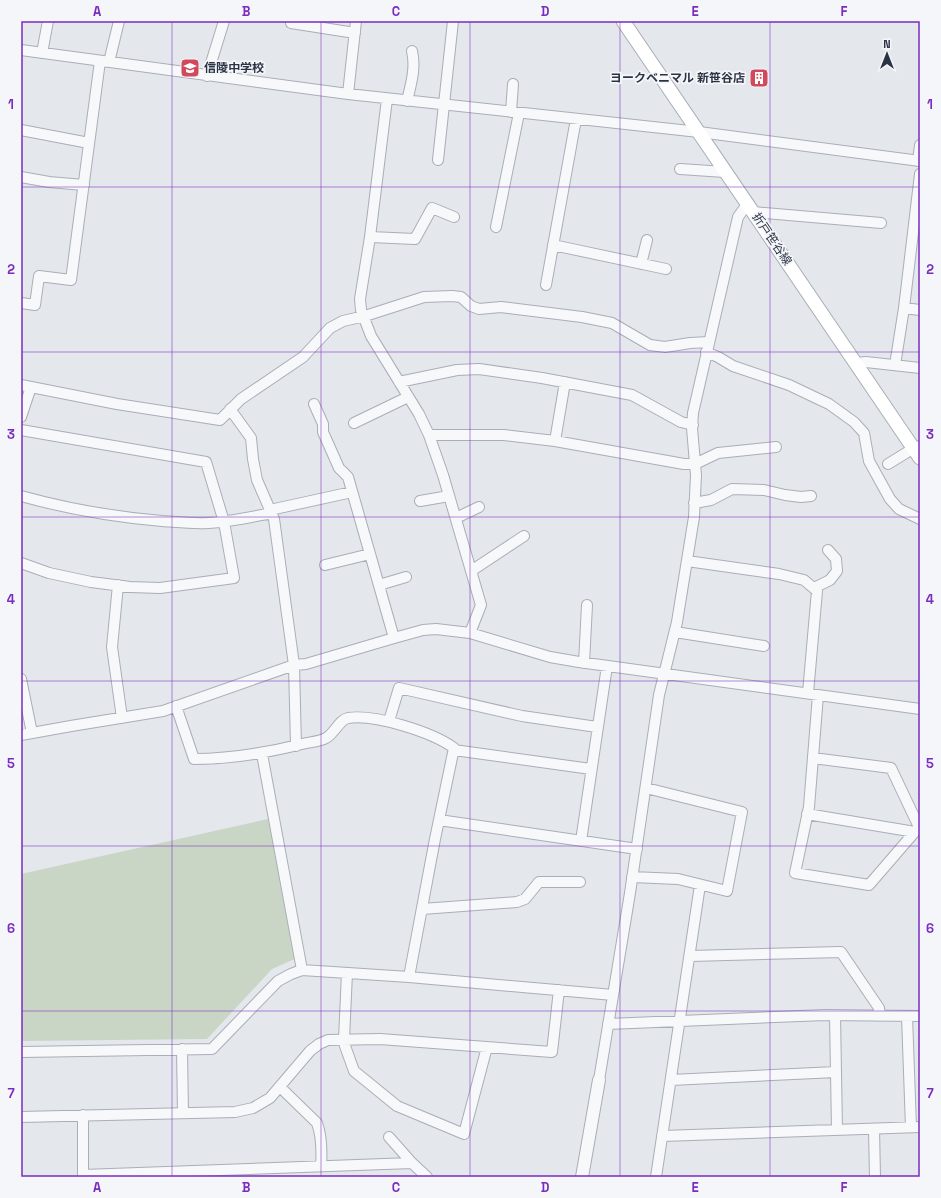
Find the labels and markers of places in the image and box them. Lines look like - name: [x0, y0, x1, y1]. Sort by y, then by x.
- school or university icon: 信陵中学校: [179, 57, 201, 79]
- place label: 信陵中学校: [204, 60, 264, 76]
- building icon: ヨークベニマル 新笹谷店: [748, 67, 770, 89]
- place label: ヨークベニマル 新笹谷店: [610, 70, 745, 86]

